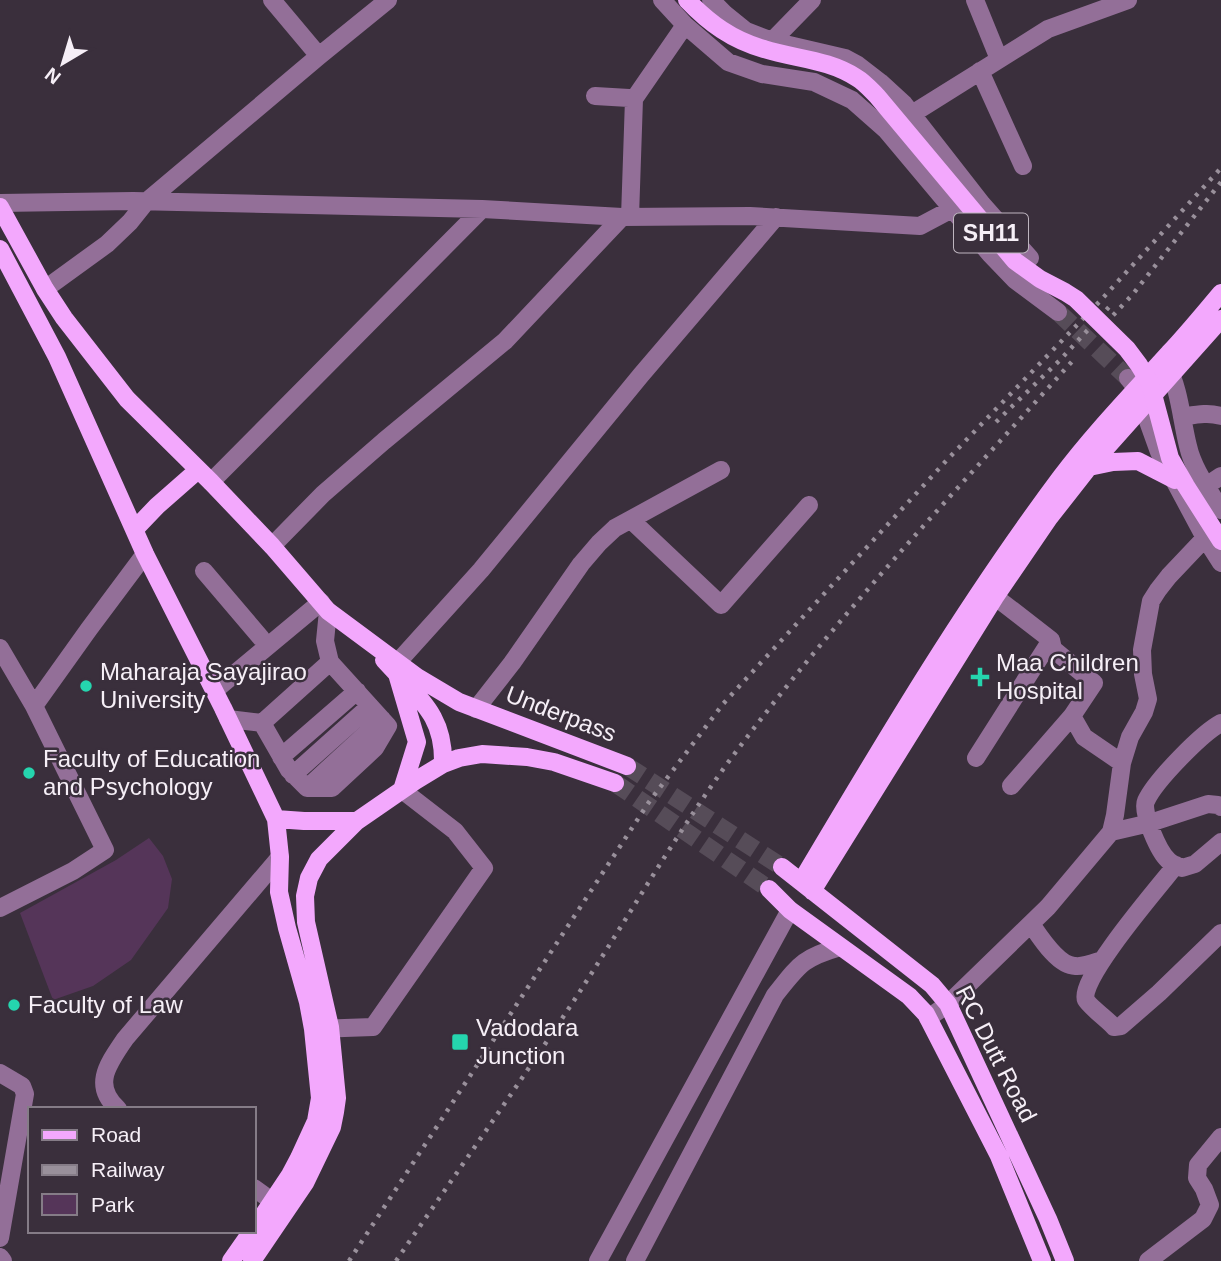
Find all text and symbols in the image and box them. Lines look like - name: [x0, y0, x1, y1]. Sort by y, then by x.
- north arrow: [28, 28, 98, 98]
- text: N: [41, 64, 65, 89]
- road number: SH11: [954, 214, 1028, 252]
- place label: Maa Children Hospital: [996, 649, 1139, 704]
- place label: Maharaja Sayajirao University: [100, 658, 307, 713]
- marker: Maa Children Hospital: [970, 667, 990, 687]
- marker: Maharaja Sayajirao University: [78, 678, 94, 694]
- street label: Underpass: [502, 680, 620, 747]
- place label: Faculty of Education and Psychology: [43, 745, 260, 800]
- marker: Faculty of Education and Psychology: [21, 765, 37, 781]
- street label: RC Dutt Road: [951, 981, 1042, 1126]
- place label: Faculty of Law: [28, 991, 183, 1018]
- marker: Faculty of Law: [6, 997, 22, 1013]
- place label: Vadodara Junction: [476, 1014, 579, 1069]
- marker: Vadodara Junction: [450, 1032, 470, 1052]
- legend: [28, 1107, 256, 1233]
- text: Road: [91, 1123, 141, 1146]
- text: Railway: [91, 1158, 165, 1181]
- text: Park: [91, 1193, 135, 1216]

